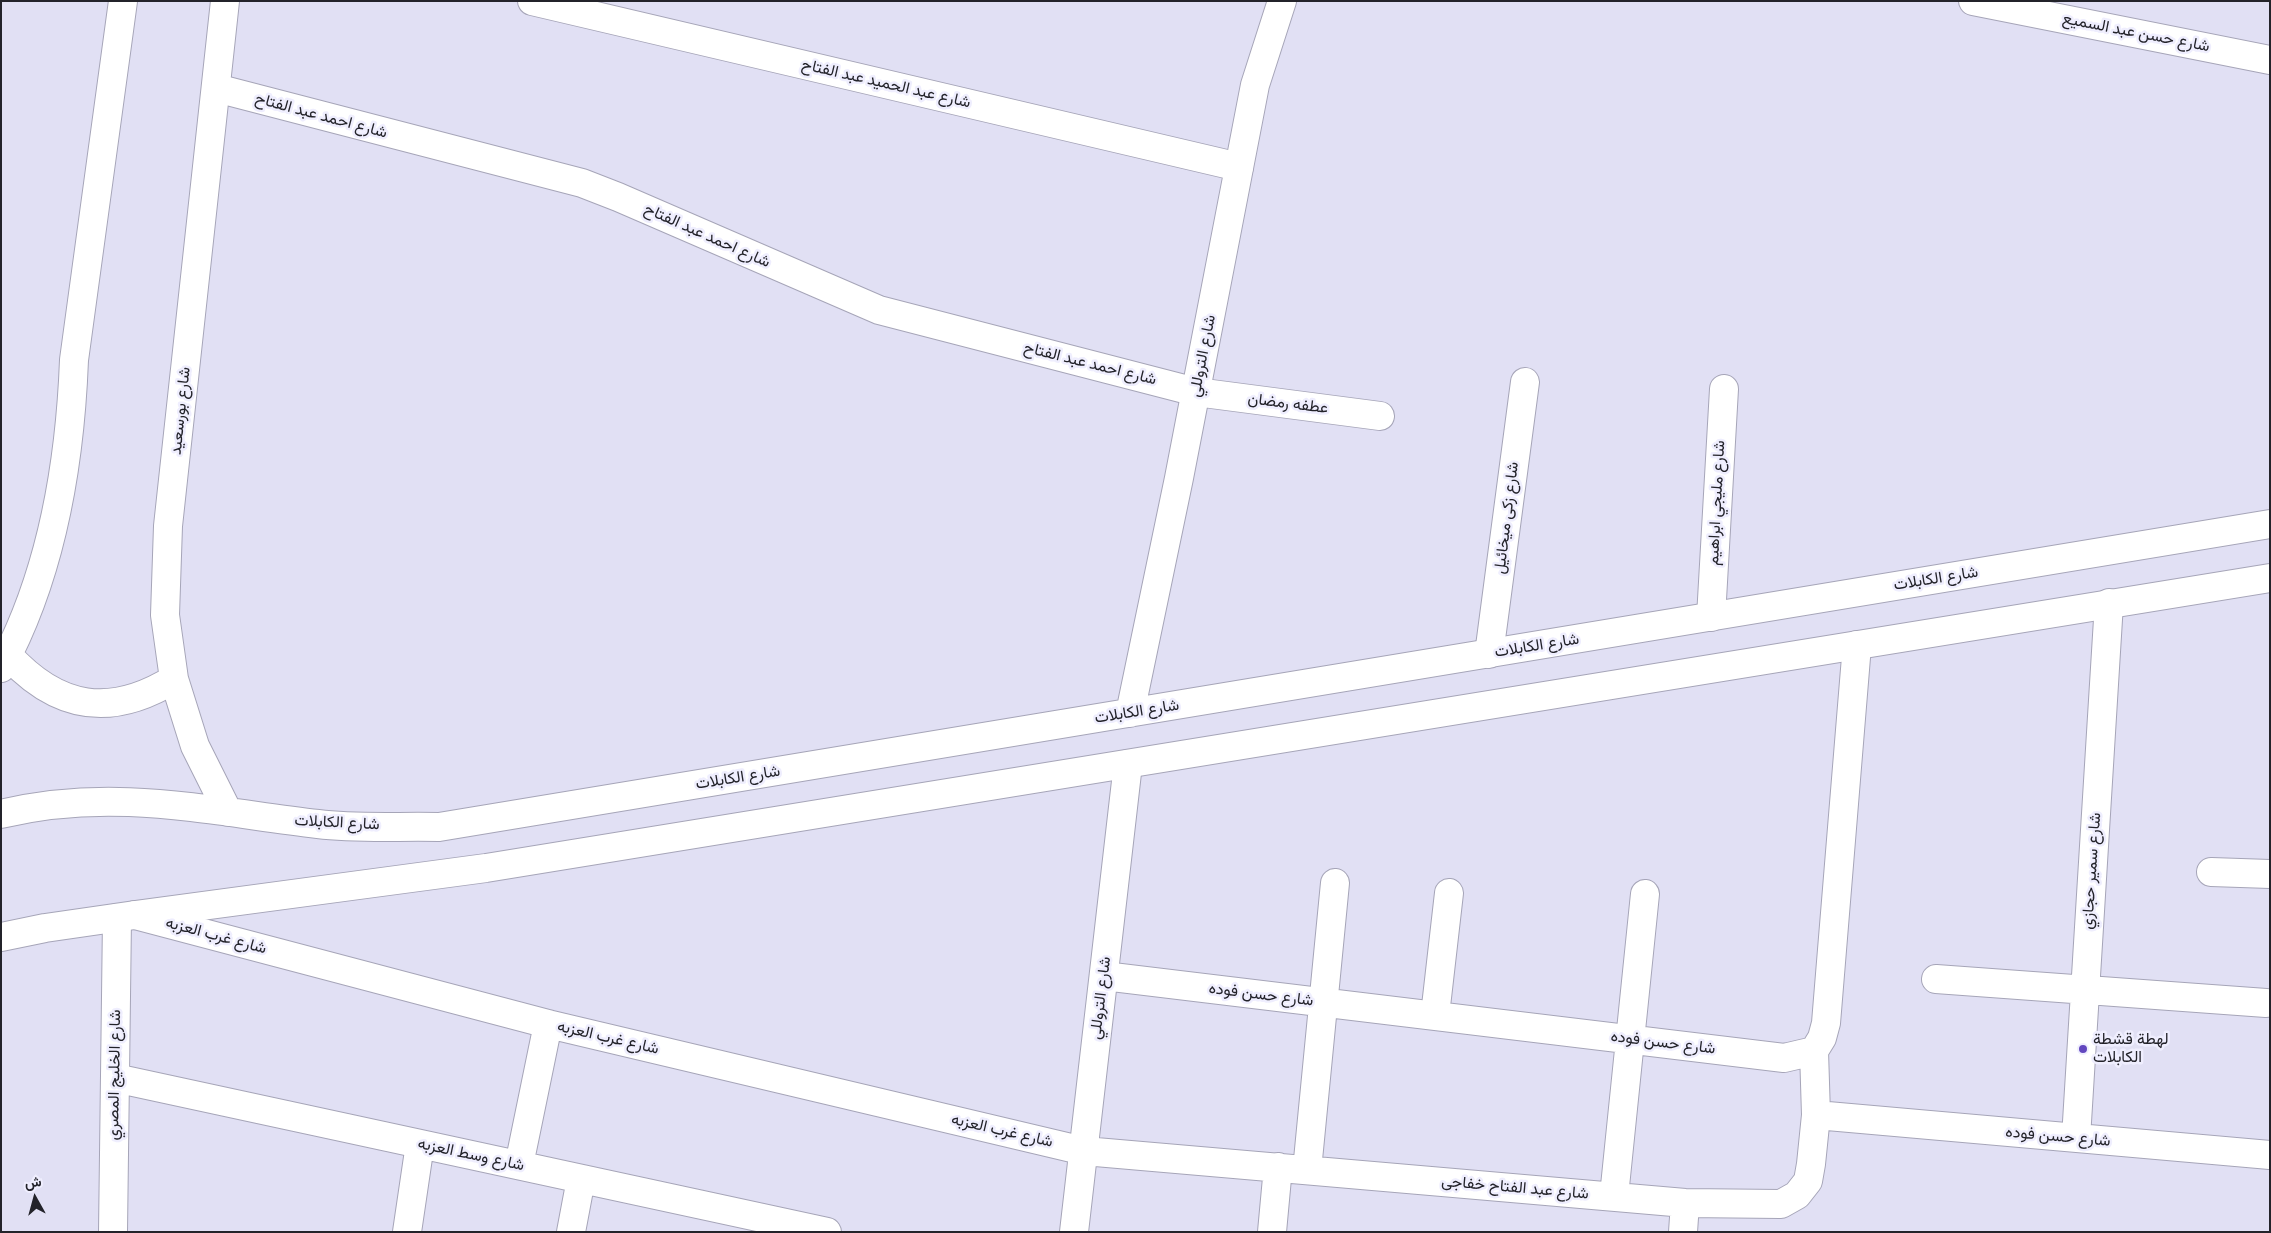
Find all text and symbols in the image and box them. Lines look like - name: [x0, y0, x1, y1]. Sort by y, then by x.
- street label: شارع حسن عبد السميع: [2061, 9, 2211, 57]
- street label: شارع عبد الحميد عبد الفتاح: [800, 55, 972, 113]
- street label: شارع احمد عبد الفتاح: [253, 89, 389, 143]
- street label: شارع احمد عبد الفتاح: [641, 200, 773, 272]
- street label: شارع التروللي: [1186, 313, 1220, 399]
- street label: شارع احمد عبد الفتاح: [1022, 338, 1158, 390]
- street label: شارع بورسعيد: [167, 366, 195, 456]
- street label: عطفه رمضان: [1247, 390, 1329, 418]
- street label: شارع مليجي ابراهيم: [1704, 440, 1730, 566]
- street label: شارع زكى ميخائيل: [1491, 461, 1523, 575]
- street label: شارع الكابلات: [1892, 563, 1980, 595]
- street label: شارع الكابلات: [1493, 630, 1581, 662]
- street label: شارع الكابلات: [1093, 696, 1181, 728]
- street label: شارع الكابلات: [694, 762, 782, 794]
- street label: شارع الكابلات: [294, 811, 380, 835]
- street label: شارع سمير حجازي: [2078, 812, 2106, 930]
- street label: شارع غرب العزبه: [163, 913, 269, 959]
- street label: شارع التروللي: [1086, 955, 1116, 1041]
- street label: شارع حسن فوده: [1207, 979, 1315, 1011]
- street label: شارع الخليج المصري: [104, 1009, 126, 1141]
- street label: شارع غرب العزبه: [555, 1017, 661, 1059]
- street label: شارع حسن فوده: [1609, 1027, 1717, 1059]
- place label: لهطة قشطة الكابلات: [2093, 1030, 2169, 1068]
- marker: لهطة قشطة الكابلات: [2077, 1043, 2089, 1055]
- street label: شارع غرب العزبه: [949, 1110, 1055, 1152]
- street label: شارع حسن فوده: [2005, 1123, 2111, 1151]
- street label: شارع وسط العزبه: [416, 1134, 526, 1176]
- street label: شارع عبد الفتاح خفاجى: [1441, 1172, 1589, 1204]
- north arrow: [10, 1173, 60, 1223]
- text: ش: [24, 1174, 42, 1191]

